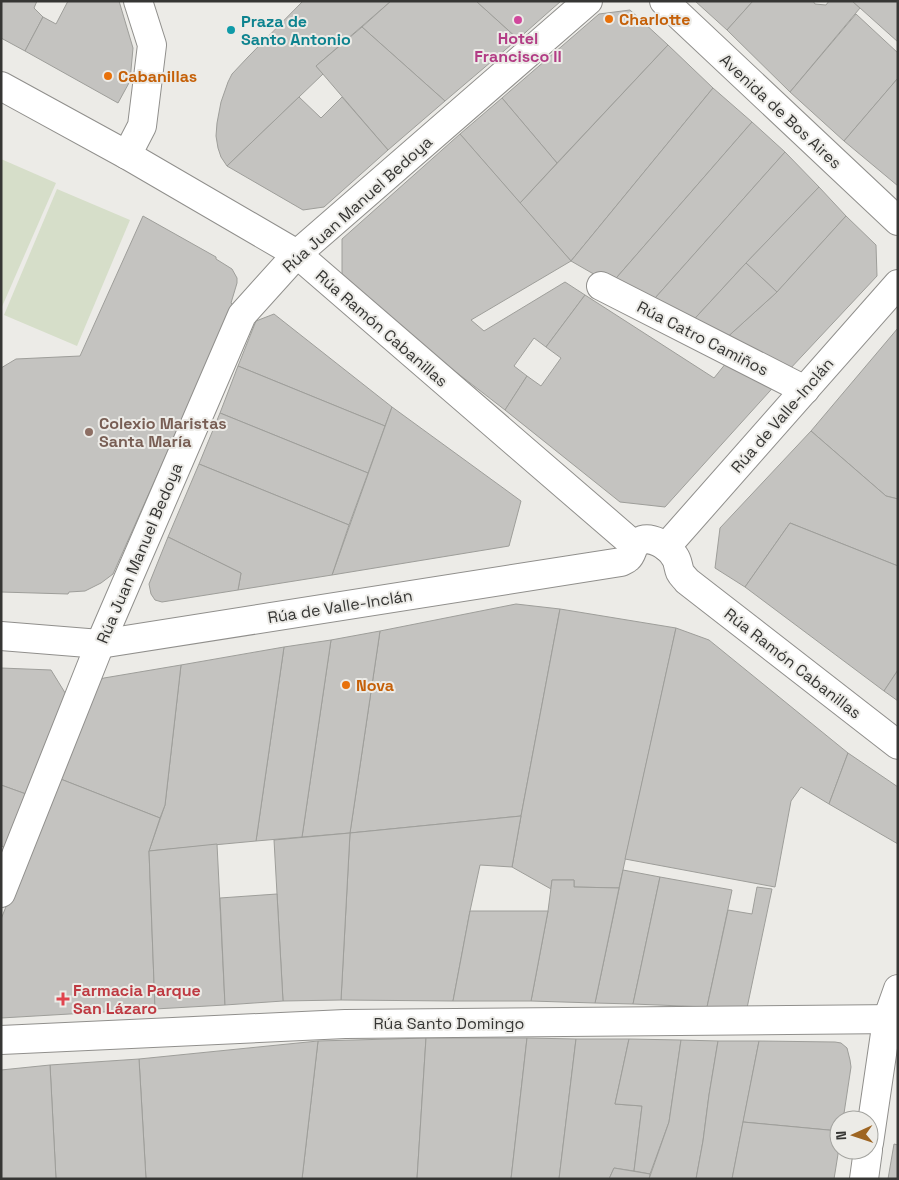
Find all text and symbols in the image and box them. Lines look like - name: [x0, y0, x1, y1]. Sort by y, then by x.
- place label: Charlotte: [619, 9, 691, 30]
- place label: Praza de Santo Antonio: [241, 11, 351, 50]
- marker: Charlotte: [603, 13, 615, 25]
- marker: Hotel Francisco II: [512, 14, 524, 26]
- marker: Praza de Santo Antonio: [225, 24, 237, 36]
- place label: Hotel Francisco II: [474, 28, 562, 67]
- street label: Avenida de Bos Aires: [715, 49, 846, 173]
- place label: Cabanillas: [118, 66, 197, 87]
- marker: Cabanillas: [102, 70, 114, 82]
- street label: Rúa Juan Manuel Bedoya: [278, 132, 437, 277]
- street label: Rúa Ramón Cabanillas: [311, 265, 452, 391]
- street label: Rúa Catro Camiños: [634, 296, 772, 381]
- street label: Rúa de Valle-Inclán: [726, 353, 838, 477]
- place label: Colexio Maristas Santa María: [99, 413, 227, 452]
- marker: Colexio Maristas Santa María: [83, 426, 95, 438]
- street label: Rúa Juan Manuel Bedoya: [92, 460, 187, 647]
- street label: Rúa de Valle-Inclán: [266, 585, 414, 628]
- street label: Rúa Ramón Cabanillas: [720, 603, 865, 723]
- place label: Nova: [356, 675, 394, 696]
- marker: Nova: [340, 679, 352, 691]
- place label: Farmacia Parque San Lázaro: [73, 980, 201, 1019]
- marker: Farmacia Parque San Lázaro: [57, 993, 69, 1005]
- street label: Rúa Santo Domingo: [374, 1013, 525, 1034]
- north arrow: [829, 1110, 879, 1160]
- text: N: [832, 1131, 850, 1141]

